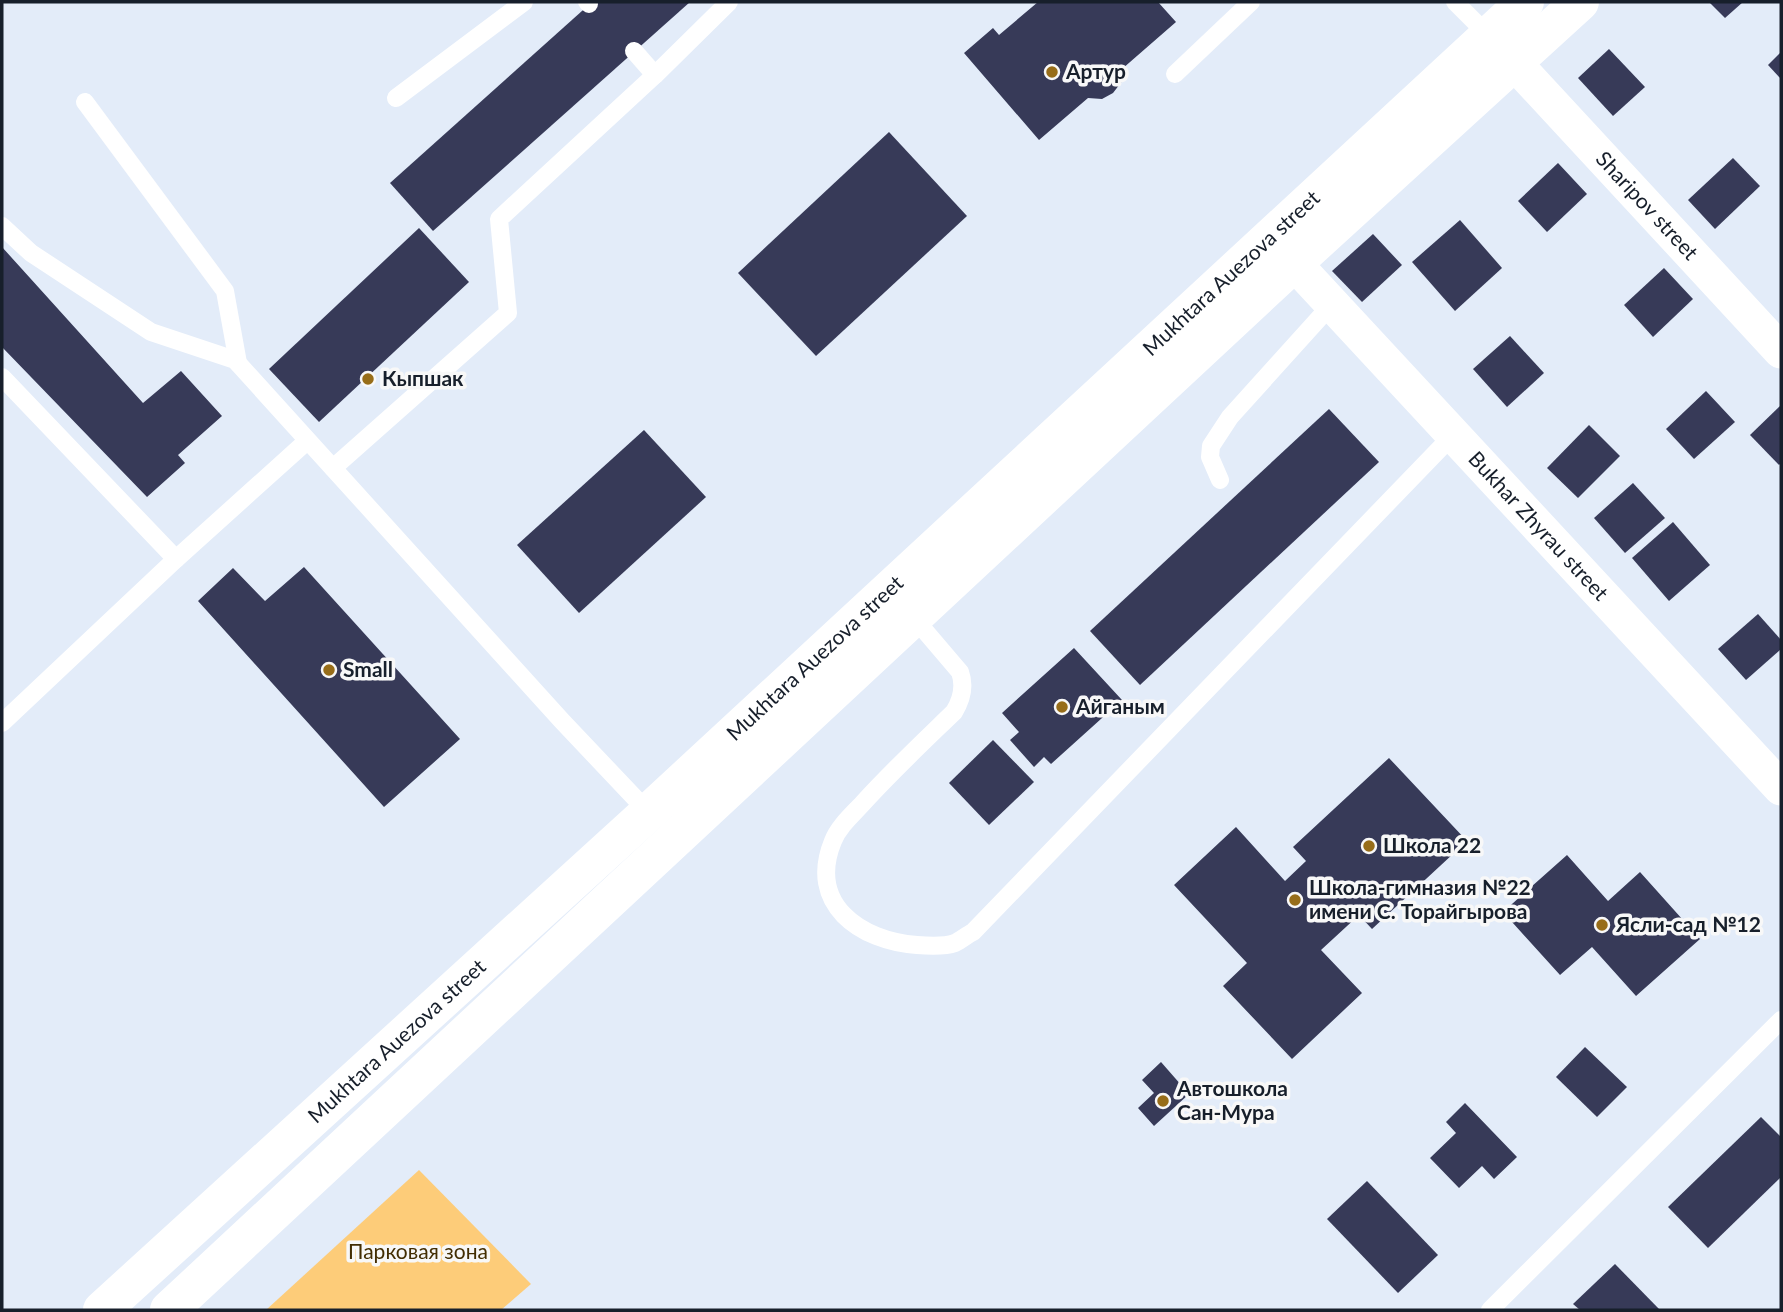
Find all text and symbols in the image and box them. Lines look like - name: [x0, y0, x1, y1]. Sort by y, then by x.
- place label: Артур: [1065, 58, 1126, 83]
- marker: Артур: [1044, 64, 1060, 80]
- street label: Sharipov street: [1592, 146, 1704, 265]
- street label: Mukhtara Auezova street: [1137, 184, 1324, 360]
- place label: Кыпшак: [382, 365, 464, 390]
- marker: Кыпшак: [360, 371, 376, 387]
- street label: Bukhar Zhyrau street: [1464, 446, 1615, 605]
- street label: Mukhtara Auezova street: [721, 569, 908, 745]
- place label: Small: [343, 656, 393, 681]
- marker: Small: [321, 662, 337, 678]
- place label: Айганым: [1075, 693, 1165, 718]
- marker: Айганым: [1054, 699, 1070, 715]
- place label: Школа 22: [1383, 832, 1481, 857]
- marker: Школа 22: [1361, 838, 1377, 854]
- place label: Школа-гимназия №22 имени С. Торайгырова: [1309, 874, 1531, 923]
- marker: Школа-гимназия №22 имени С. Торайгырова: [1287, 892, 1303, 908]
- place label: Ясли-сад №12: [1615, 911, 1761, 936]
- marker: Ясли-сад №12: [1594, 917, 1610, 933]
- street label: Mukhtara Auezova street: [302, 953, 490, 1127]
- place label: Автошкола Сан-Мура: [1176, 1075, 1288, 1124]
- marker: Автошкола Сан-Мура: [1155, 1093, 1171, 1109]
- park label: Парковая зона: [348, 1238, 488, 1263]

